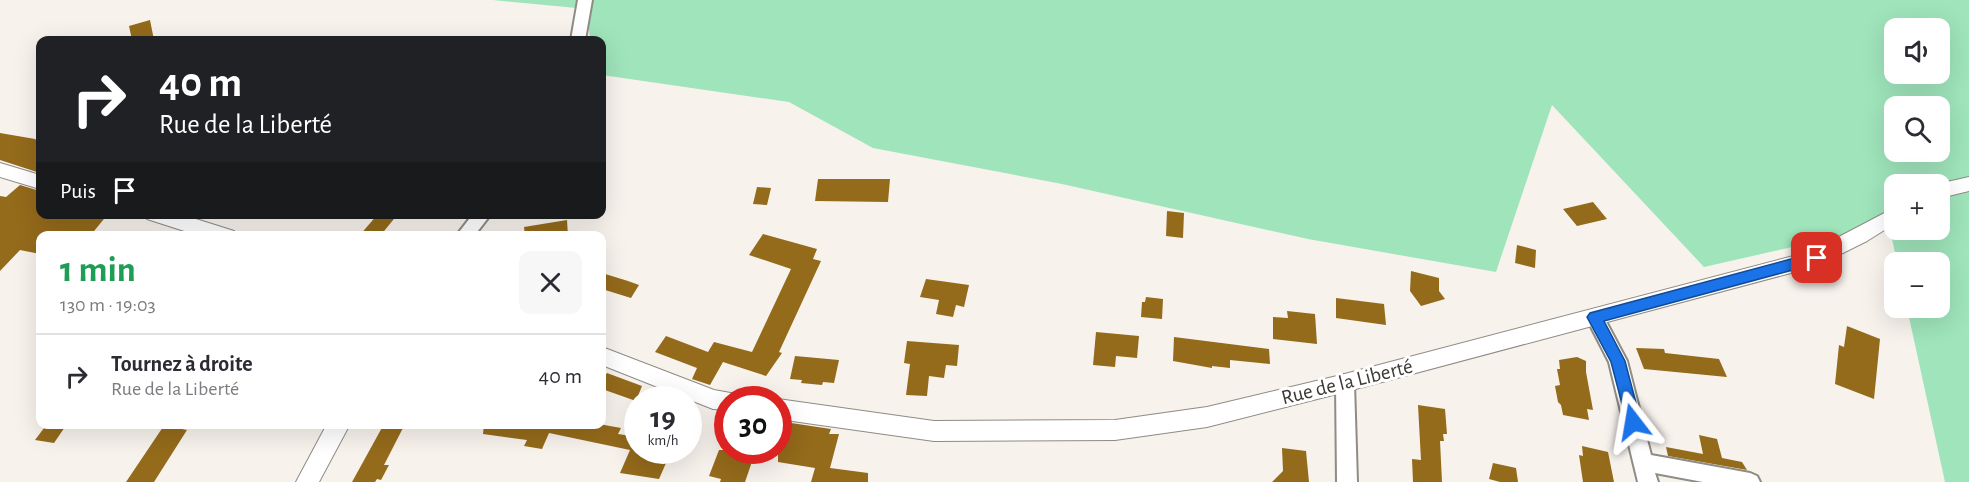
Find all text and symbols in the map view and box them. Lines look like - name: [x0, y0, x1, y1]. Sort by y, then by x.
- map controls: [1884, 18, 1950, 318]
- button: sound: [1884, 18, 1950, 84]
- icon: right: [60, 60, 138, 138]
- text: 40 m: [159, 62, 242, 104]
- button: search: [1884, 96, 1950, 162]
- text: Rue de la Liberté: [159, 111, 332, 138]
- icon: arrive: [108, 174, 141, 207]
- button: +: [1884, 174, 1950, 240]
- text: Puis: [60, 180, 96, 202]
- pin: [1791, 232, 1842, 283]
- icon: arrive: [1800, 241, 1833, 274]
- button: close: [519, 251, 582, 314]
- text: 1 min: [60, 252, 136, 288]
- button: −: [1884, 252, 1950, 318]
- text: 130 m · 19:03: [60, 295, 156, 315]
- text: Tournez à droite: [111, 353, 253, 375]
- street label: Rue de la Liberté: [1279, 356, 1415, 408]
- icon: right: [60, 360, 93, 393]
- text: 40 m: [539, 365, 582, 387]
- text: Rue de la Liberté: [111, 379, 239, 399]
- speed limit sign: 30: [714, 386, 792, 464]
- position arrow: [1601, 390, 1665, 454]
- text: 19: [650, 403, 676, 433]
- text: km/h: [648, 433, 678, 448]

